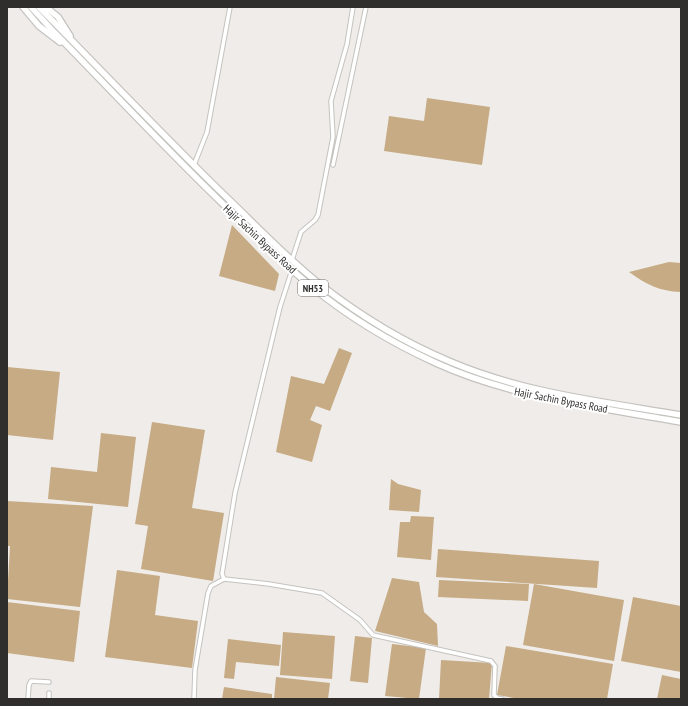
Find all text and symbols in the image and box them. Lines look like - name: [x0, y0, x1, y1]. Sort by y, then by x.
- street label: Hajir Sachin Bypass Road: [221, 202, 300, 277]
- road number: NH53: [298, 280, 328, 296]
- street label: Hajir Sachin Bypass Road: [513, 384, 609, 416]

